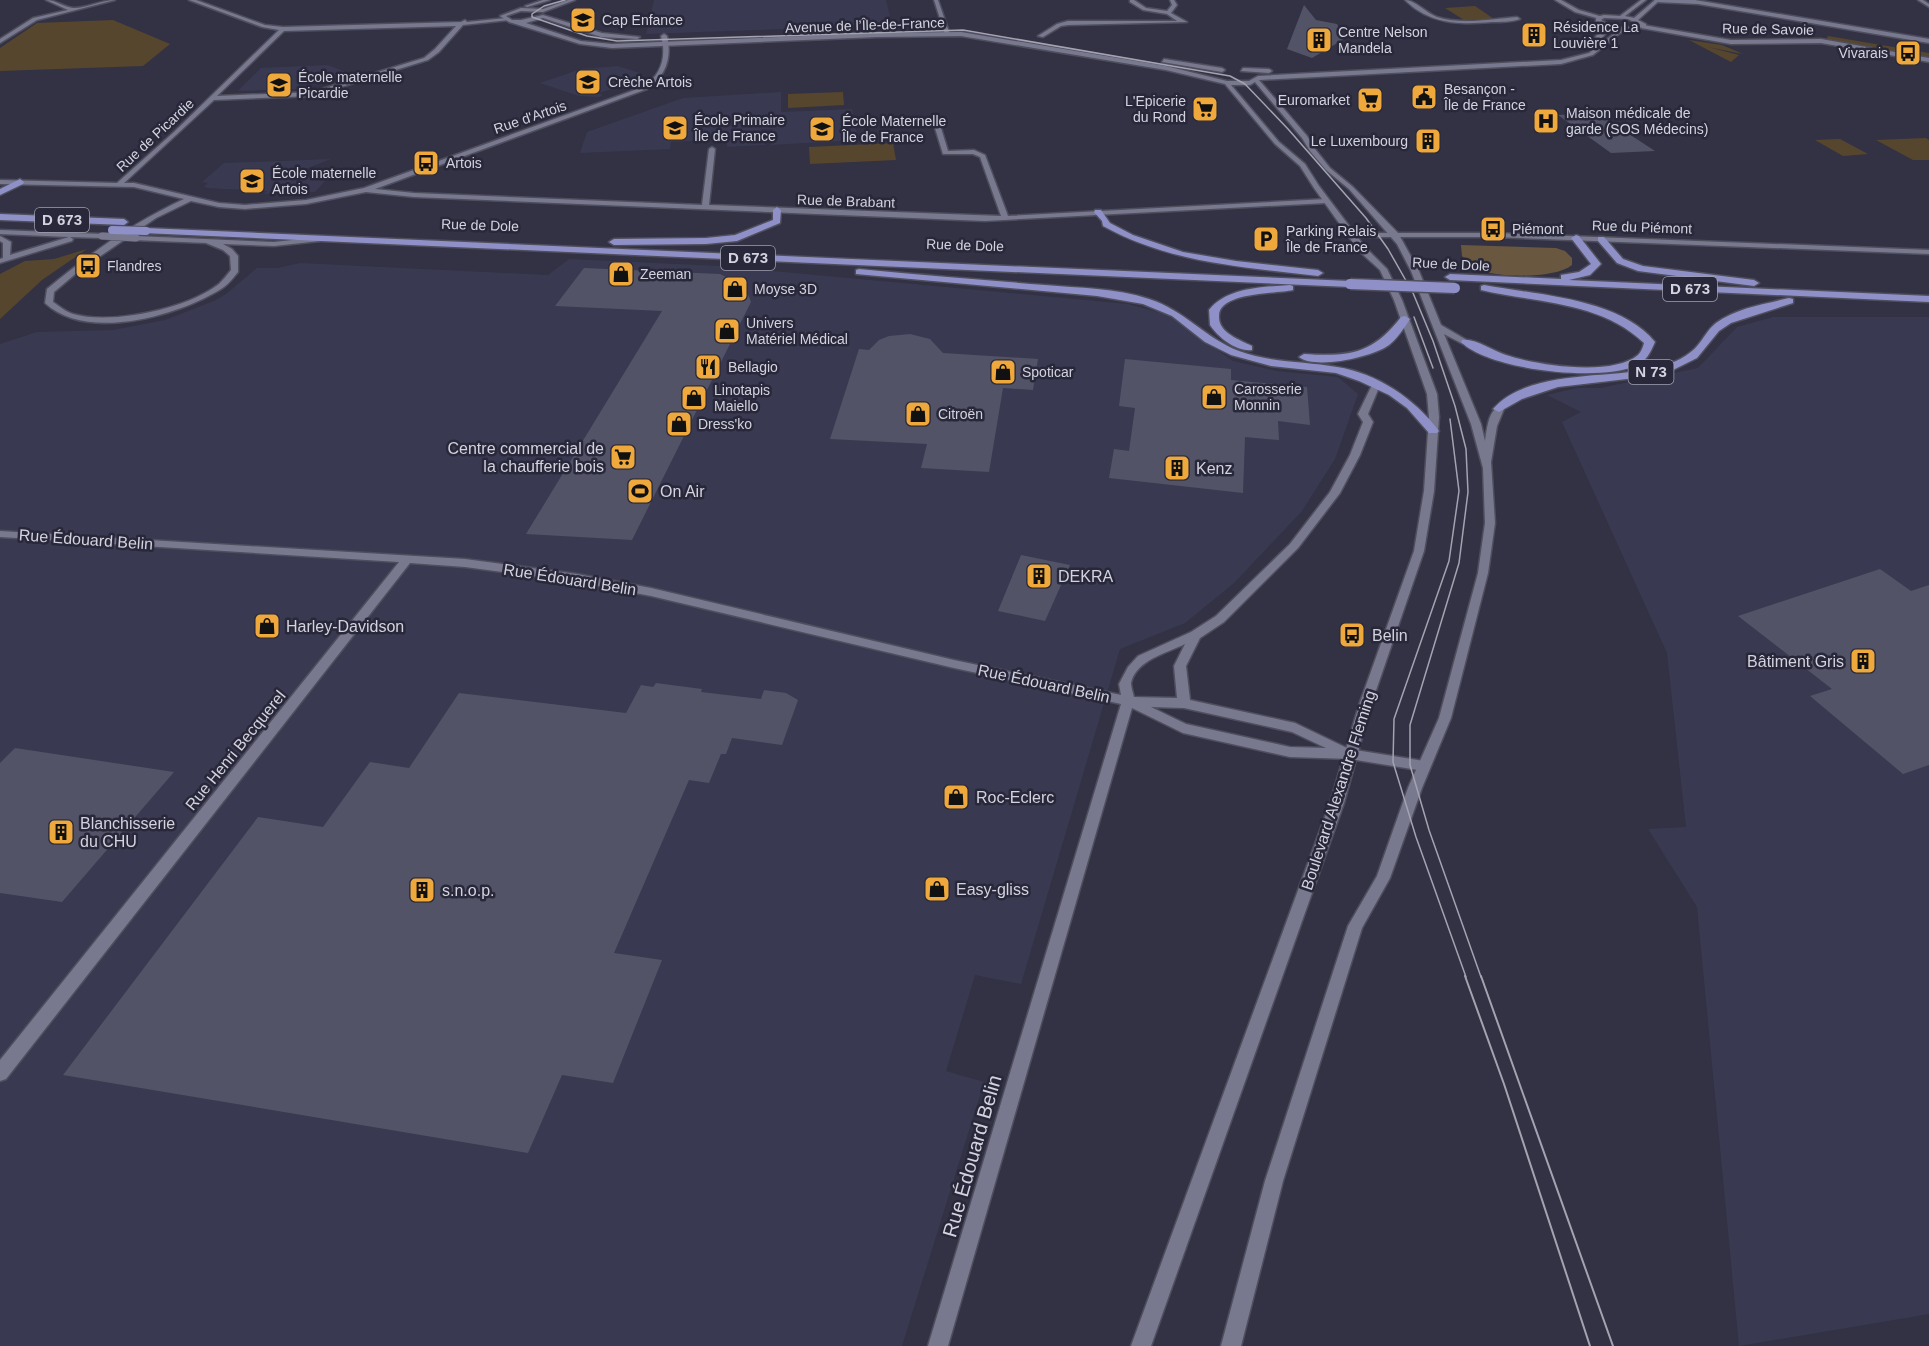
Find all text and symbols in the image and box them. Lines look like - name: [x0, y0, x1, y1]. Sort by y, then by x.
- school or university icon: Cap Enfance: [568, 5, 598, 35]
- place label: Cap Enfance: [602, 12, 683, 28]
- street label: Avenue de l’Île-de-France: [785, 14, 945, 36]
- place label: Résidence La Louvière 1: [1553, 19, 1639, 51]
- building icon: Résidence La Louvière 1: [1519, 20, 1549, 50]
- street label: Rue de Savoie: [1722, 20, 1814, 38]
- place label: Centre Nelson Mandela: [1338, 24, 1428, 56]
- building icon: Centre Nelson Mandela: [1304, 25, 1334, 55]
- bus stop icon: Vivarais: [1893, 38, 1923, 68]
- place label: Vivarais: [1838, 45, 1888, 61]
- school or university icon: Crèche Artois: [573, 67, 603, 97]
- place label: École maternelle Picardie: [298, 69, 402, 101]
- school or university icon: École maternelle Picardie: [264, 70, 294, 100]
- place label: Crèche Artois: [608, 74, 692, 90]
- place label: Besançon - Île de France: [1443, 81, 1526, 113]
- public building icon: Besançon - Île de France: [1409, 82, 1439, 112]
- supermarket icon: Euromarket: [1355, 85, 1385, 115]
- place label: Euromarket: [1278, 92, 1350, 108]
- place label: L'Epicerie du Rond: [1125, 93, 1186, 125]
- supermarket icon: L'Epicerie du Rond: [1190, 94, 1220, 124]
- street label: Rue de Picardie: [113, 95, 197, 175]
- street label: Rue d'Artois: [492, 97, 568, 137]
- place label: Maison médicale de garde (SOS Médecins): [1566, 105, 1708, 137]
- hospital icon: Maison médicale de garde (SOS Médecins): [1531, 106, 1561, 136]
- place label: École Primaire Île de France: [693, 112, 785, 144]
- school or university icon: École Primaire Île de France: [660, 113, 690, 143]
- place label: École Maternelle Île de France: [841, 113, 946, 145]
- school or university icon: École Maternelle Île de France: [807, 114, 837, 144]
- building icon: Le Luxembourg: [1413, 126, 1443, 156]
- place label: Le Luxembourg: [1311, 133, 1408, 149]
- bus stop icon: Artois: [411, 148, 441, 178]
- place label: Artois: [446, 155, 482, 171]
- place label: École maternelle Artois: [272, 165, 376, 197]
- school or university icon: École maternelle Artois: [237, 166, 267, 196]
- street label: Rue de Brabant: [797, 191, 895, 211]
- road number: D 673: [35, 208, 89, 232]
- bus stop icon: Piémont: [1478, 214, 1508, 244]
- street label: Rue de Dole: [441, 216, 519, 234]
- street label: Rue du Piémont: [1592, 217, 1693, 237]
- place label: Piémont: [1512, 221, 1563, 237]
- place label: Parking Relais Île de France: [1285, 223, 1376, 255]
- parking icon: Parking Relais Île de France: [1251, 224, 1281, 254]
- street label: Rue de Dole: [926, 236, 1004, 254]
- road number: D 673: [721, 246, 775, 270]
- bus stop icon: Flandres: [73, 251, 103, 281]
- street label: Rue de Dole: [1412, 254, 1490, 274]
- place label: Flandres: [107, 258, 161, 274]
- shop icon: Zeeman: [606, 259, 636, 289]
- place label: Zeeman: [640, 266, 691, 282]
- shop icon: Moyse 3D: [720, 274, 750, 304]
- road number: D 673: [1663, 277, 1717, 301]
- place label: Moyse 3D: [754, 281, 817, 297]
- place label: Univers Matériel Médical: [746, 315, 848, 347]
- shop icon: Univers Matériel Médical: [712, 316, 742, 346]
- restaurant icon: Bellagio: [693, 352, 723, 382]
- shop icon: Spoticar: [988, 357, 1018, 387]
- place label: Bellagio: [728, 359, 778, 375]
- road number: N 73: [1628, 360, 1674, 384]
- place label: Spoticar: [1022, 364, 1074, 380]
- place label: Carosserie Monnin: [1234, 381, 1302, 413]
- place label: Linotapis Maiello: [714, 382, 770, 414]
- shop icon: Carosserie Monnin: [1199, 382, 1229, 412]
- shop icon: Linotapis Maiello: [679, 383, 709, 413]
- shop icon: Citroën: [903, 399, 933, 429]
- place label: Citroën: [938, 406, 983, 422]
- shop icon: Dress'ko: [664, 409, 694, 439]
- place label: Dress'ko: [698, 416, 752, 432]
- place label: Centre commercial de la chaufferie bois: [448, 440, 604, 475]
- supermarket icon: Centre commercial de la chaufferie bois: [608, 442, 638, 472]
- building icon: Kenz: [1162, 453, 1192, 483]
- place label: Kenz: [1196, 460, 1232, 477]
- sports icon: On Air: [625, 476, 655, 506]
- place label: On Air: [660, 483, 705, 500]
- street label: Rue Édouard Belin: [18, 525, 154, 553]
- street label: Rue Édouard Belin: [502, 560, 638, 598]
- building icon: DEKRA: [1024, 561, 1054, 591]
- place label: DEKRA: [1058, 568, 1113, 585]
- shop icon: Harley-Davidson: [252, 611, 282, 641]
- place label: Harley-Davidson: [286, 618, 404, 635]
- bus stop icon: Belin: [1337, 620, 1367, 650]
- place label: Belin: [1372, 627, 1408, 644]
- building icon: Bâtiment Gris: [1848, 646, 1878, 676]
- place label: Bâtiment Gris: [1747, 653, 1844, 670]
- street label: Rue Édouard Belin: [976, 660, 1112, 706]
- street label: Rue Henri Becquerel: [182, 687, 289, 813]
- street label: Boulevard Alexandre Fleming: [1298, 688, 1379, 892]
- shop icon: Roc-Eclerc: [941, 782, 971, 812]
- place label: Roc-Eclerc: [976, 789, 1054, 806]
- place label: Blanchisserie du CHU: [80, 815, 175, 850]
- building icon: Blanchisserie du CHU: [46, 817, 76, 847]
- shop icon: Easy-gliss: [922, 874, 952, 904]
- building icon: s.n.o.p.: [407, 875, 437, 905]
- place label: Easy-gliss: [956, 881, 1029, 898]
- place label: s.n.o.p.: [442, 882, 494, 899]
- street label: Rue Édouard Belin: [938, 1072, 1006, 1240]

